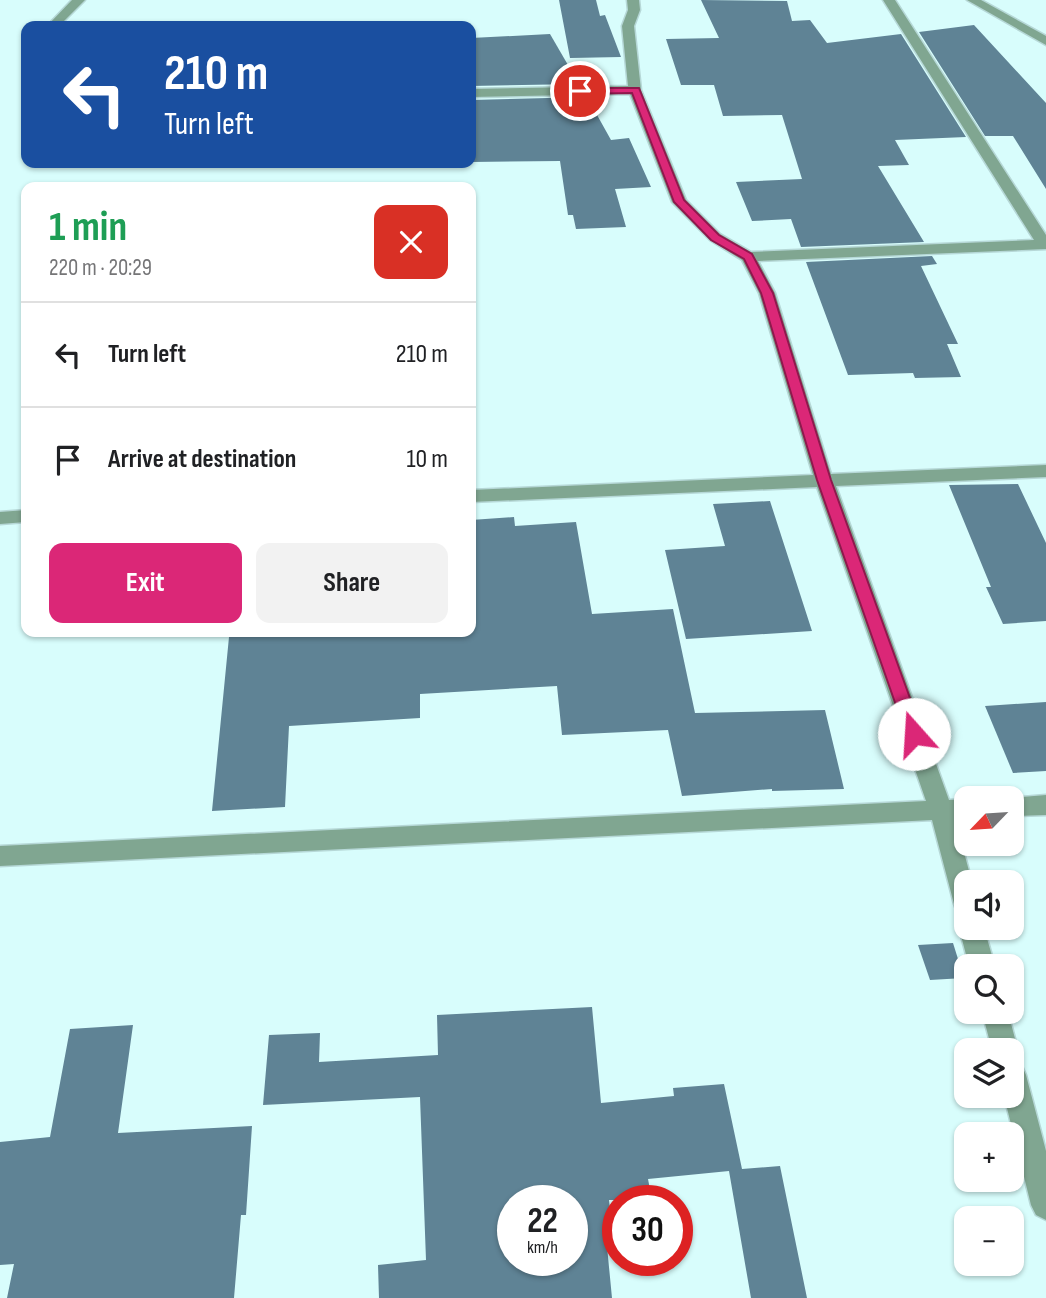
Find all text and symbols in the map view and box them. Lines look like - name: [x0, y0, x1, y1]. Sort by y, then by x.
- text: 210 m: [164, 45, 268, 104]
- icon: left: [49, 49, 140, 140]
- pin: [550, 61, 610, 121]
- icon: arrive: [561, 72, 599, 110]
- text: Turn left: [164, 105, 254, 144]
- text: 1 min: [49, 202, 127, 253]
- button: close: [374, 205, 448, 279]
- text: 220 m · 20:29: [49, 254, 152, 282]
- icon: left: [49, 336, 87, 374]
- text: Turn left: [108, 339, 186, 370]
- text: 210 m: [396, 339, 448, 370]
- icon: arrive: [49, 441, 87, 479]
- text: Arrive at destination: [108, 444, 296, 475]
- text: 10 m: [406, 444, 448, 475]
- button: Exit: [49, 543, 242, 623]
- button: Share: [256, 543, 448, 623]
- position arrow: [877, 697, 951, 771]
- north arrow: [954, 786, 1024, 856]
- map controls: [954, 786, 1024, 1276]
- button: sound: [954, 870, 1024, 940]
- button: search: [954, 954, 1024, 1024]
- button: layers: [954, 1038, 1024, 1108]
- button: +: [954, 1122, 1024, 1192]
- speed limit sign: 30: [602, 1185, 693, 1276]
- text: 22: [527, 1200, 558, 1243]
- button: −: [954, 1206, 1024, 1276]
- text: km/h: [527, 1237, 558, 1258]

